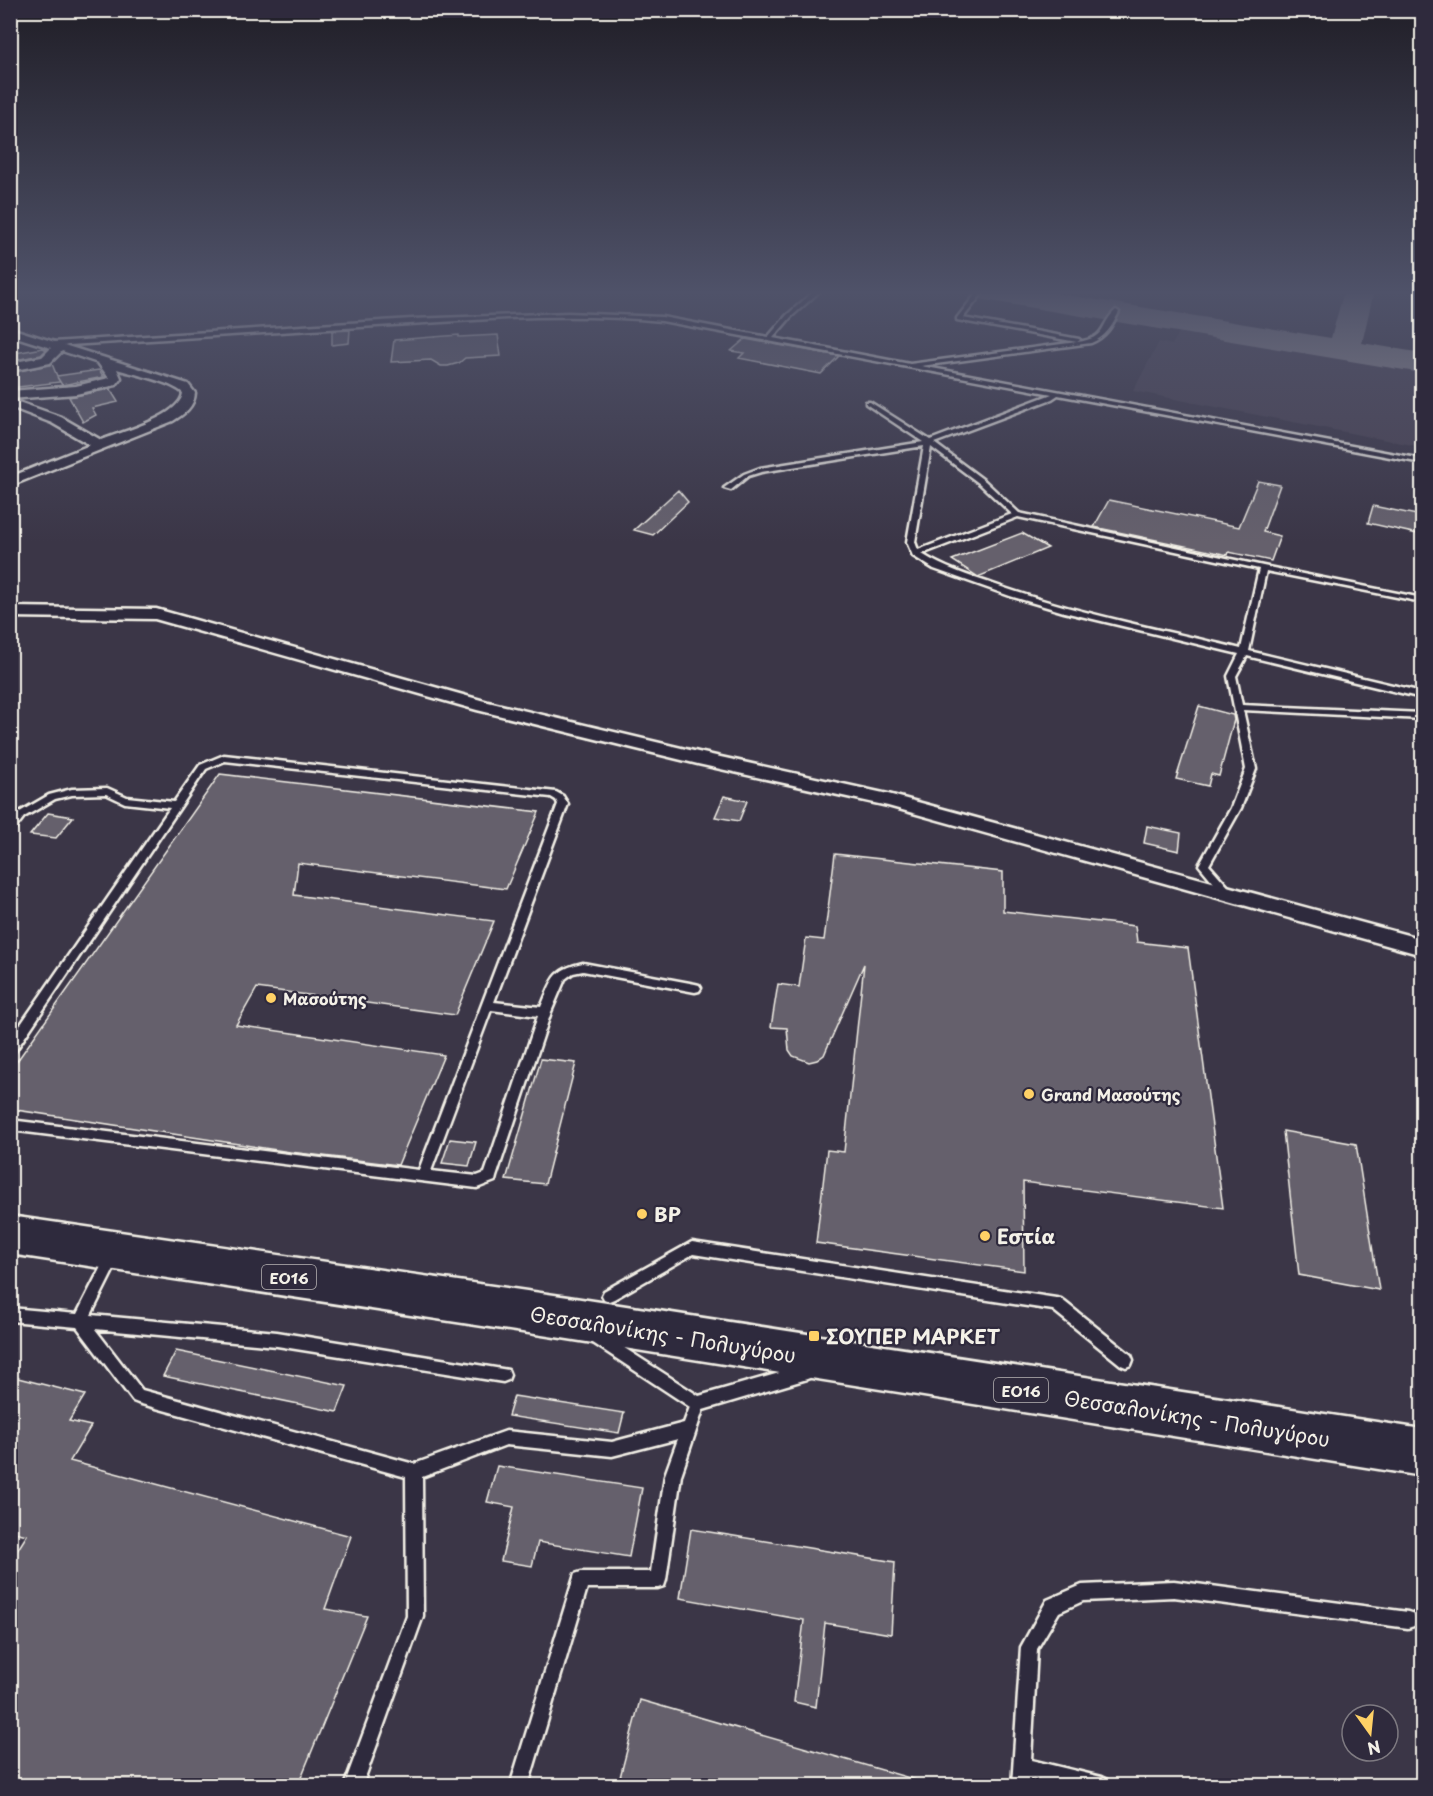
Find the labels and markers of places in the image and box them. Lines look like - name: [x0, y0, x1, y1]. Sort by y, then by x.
- place label: Μασούτης: [283, 986, 367, 1010]
- marker: Μασούτης: [264, 991, 278, 1005]
- place label: Grand Μασούτης: [1041, 1082, 1181, 1106]
- marker: Grand Μασούτης: [1022, 1087, 1036, 1101]
- place label: BP: [654, 1199, 681, 1229]
- marker: BP: [635, 1207, 649, 1221]
- place label: Εστία: [997, 1221, 1056, 1251]
- marker: Εστία: [978, 1229, 992, 1243]
- place label: ΣΟΥΠΕΡ ΜΑΡΚΕΤ: [826, 1321, 1001, 1351]
- marker: ΣΟΥΠΕΡ ΜΑΡΚΕΤ: [807, 1329, 821, 1343]

